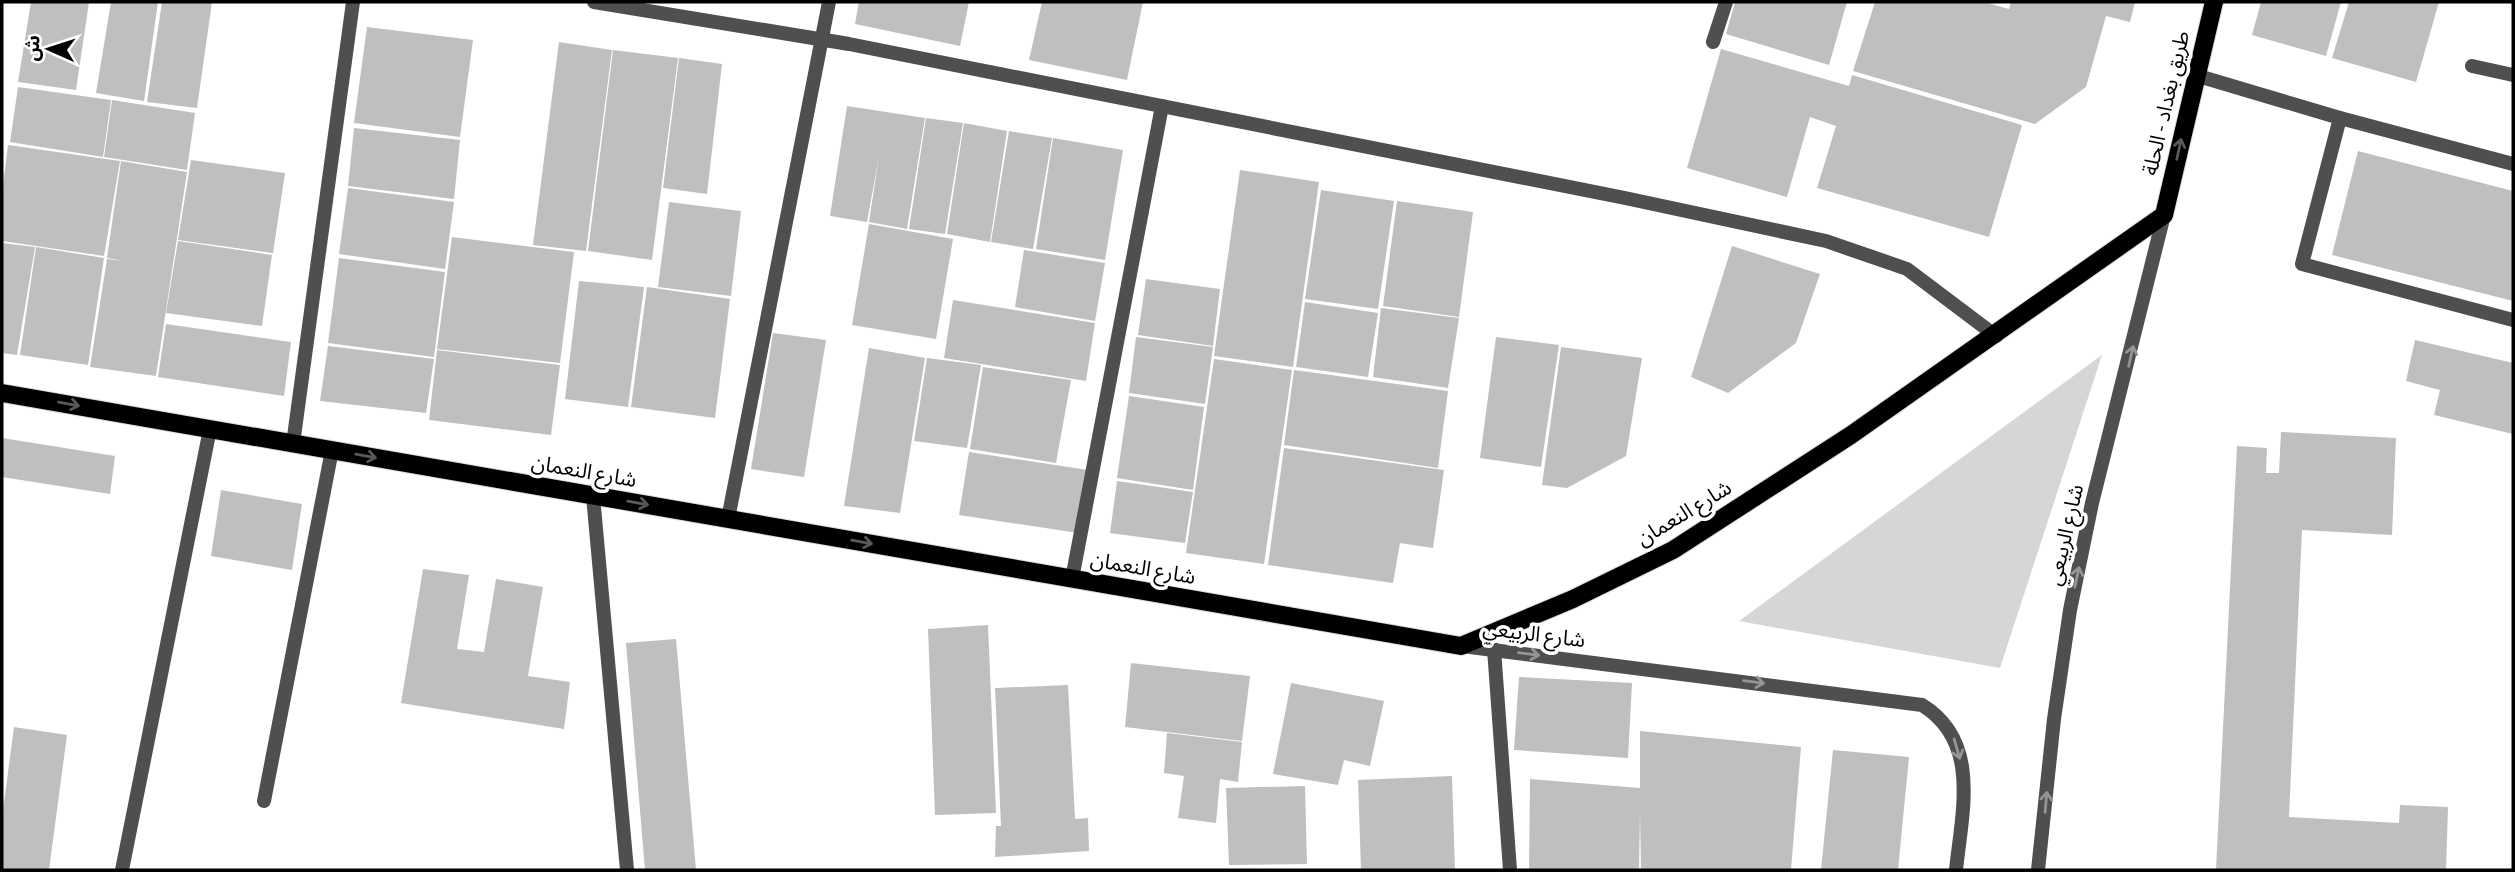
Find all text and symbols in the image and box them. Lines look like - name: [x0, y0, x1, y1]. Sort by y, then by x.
- north arrow: [14, 14, 84, 84]
- street label: طريق بغداد - الحلة: [2135, 28, 2197, 178]
- text: ش: [19, 34, 48, 62]
- one-way arrow: [2172, 138, 2186, 161]
- one-way arrow: [2124, 345, 2138, 368]
- one-way arrow: [57, 398, 80, 411]
- street label: شارع النعمان: [529, 447, 639, 495]
- one-way arrow: [354, 450, 376, 463]
- street label: شارع النعمان: [1631, 473, 1737, 553]
- street label: شارع الربيعي: [2039, 481, 2092, 589]
- one-way arrow: [626, 497, 649, 510]
- one-way arrow: [850, 536, 873, 549]
- street label: شارع النعمان: [1088, 544, 1198, 592]
- one-way arrow: [2070, 566, 2084, 589]
- street label: شارع الربيعي: [1481, 613, 1587, 656]
- one-way arrow: [1517, 647, 1540, 660]
- one-way arrow: [1743, 676, 1765, 689]
- one-way arrow: [1952, 737, 1965, 759]
- one-way arrow: [2040, 792, 2053, 814]

